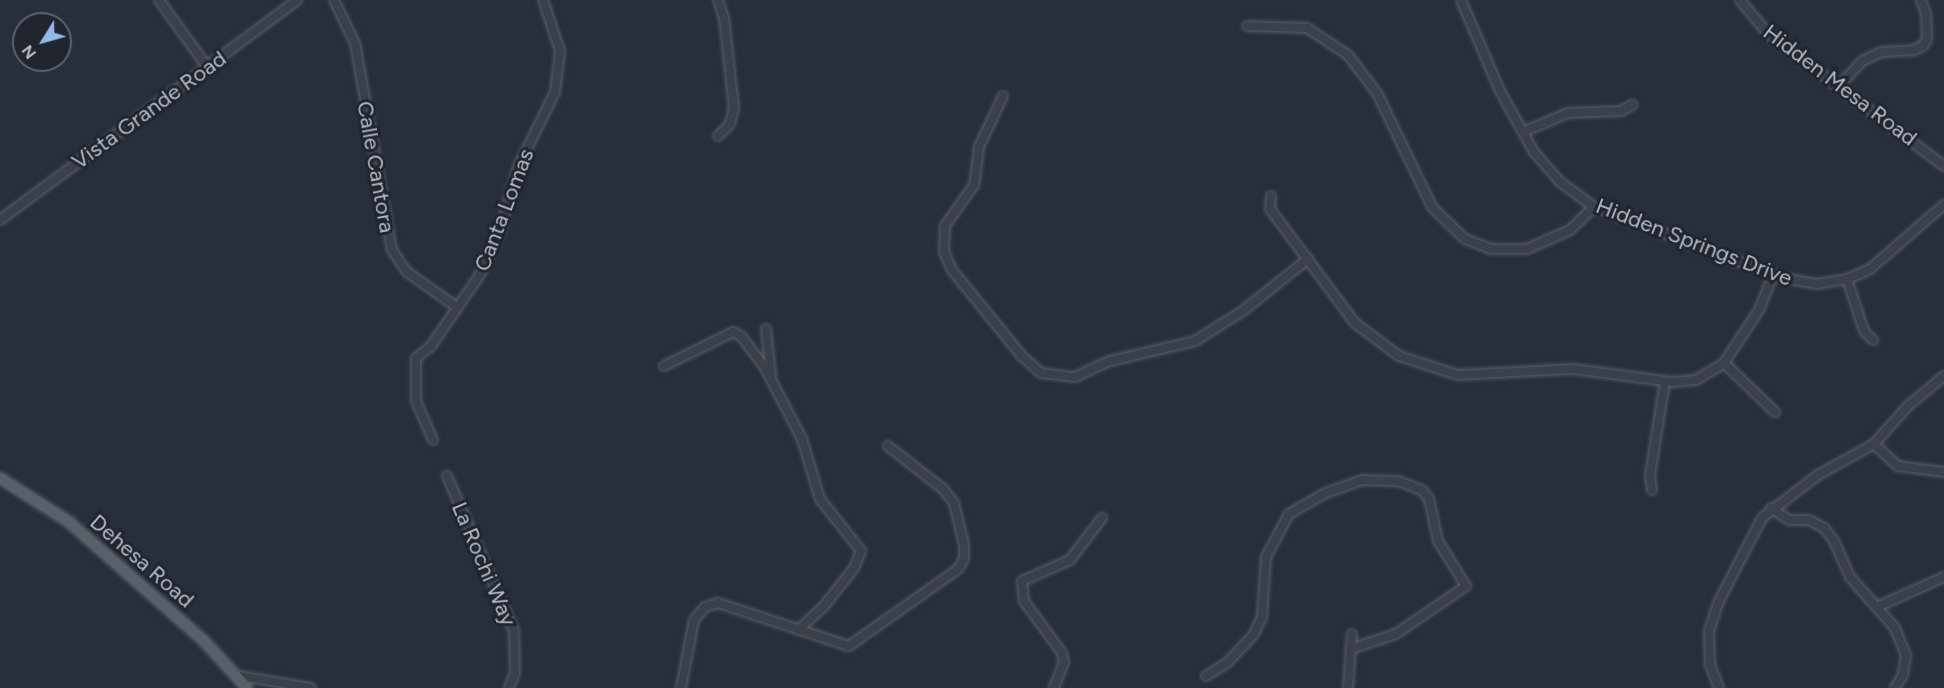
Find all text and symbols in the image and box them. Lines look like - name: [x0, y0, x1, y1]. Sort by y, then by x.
- north arrow: [12, 12, 72, 72]
- street label: Hidden Mesa Road: [1758, 19, 1922, 151]
- text: N: [18, 41, 40, 63]
- street label: Vista Grande Road: [67, 45, 231, 175]
- street label: Calle Cantora: [351, 99, 401, 235]
- street label: Canta Lomas: [469, 145, 539, 275]
- street label: Hidden Springs Drive: [1592, 192, 1796, 292]
- street label: La Rochi Way: [446, 498, 522, 630]
- street label: Dehesa Road: [85, 509, 199, 613]

